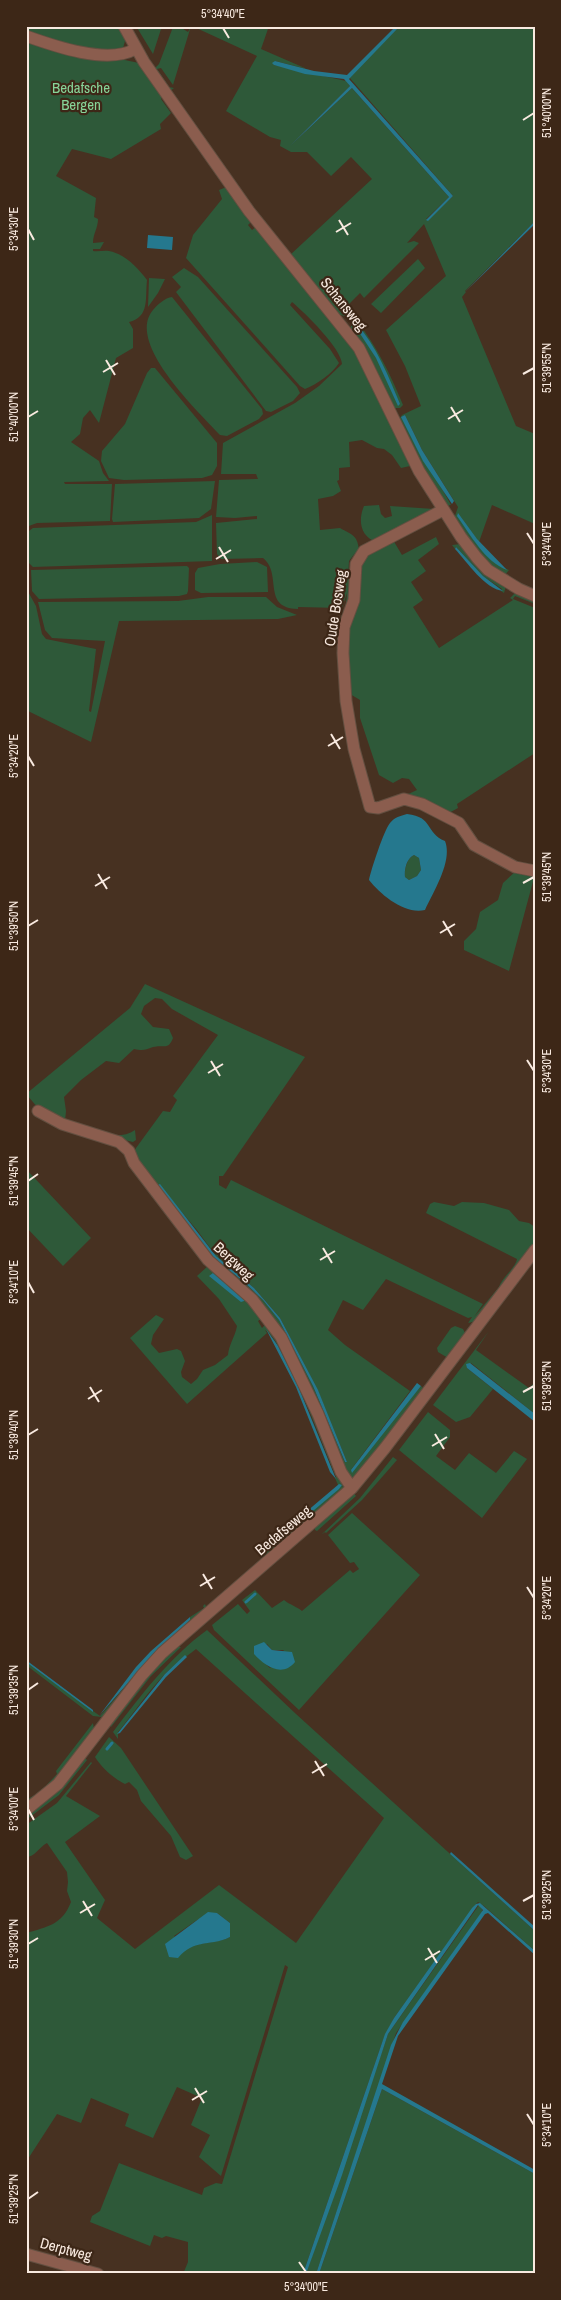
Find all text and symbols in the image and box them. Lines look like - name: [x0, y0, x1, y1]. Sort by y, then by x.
- text: 5°34'40"E: [201, 6, 245, 22]
- park label: Bedafsche Bergen: [52, 77, 110, 115]
- text: 51°40'00"N: [539, 88, 555, 138]
- text: 5°34'30"E: [6, 207, 22, 251]
- street label: Schansweg: [316, 273, 372, 335]
- text: 51°39'55"N: [539, 343, 555, 393]
- text: 51°40'00"N: [6, 392, 22, 442]
- text: 5°34'40"E: [539, 522, 555, 566]
- street label: Oude Bosweg: [319, 568, 351, 648]
- text: 5°34'20"E: [6, 734, 22, 778]
- text: 51°39'45"N: [539, 852, 555, 902]
- text: 51°39'50"N: [6, 901, 22, 951]
- text: 5°34'30"E: [539, 1049, 555, 1093]
- text: 51°39'45"N: [6, 1156, 22, 1206]
- street label: Bergweg: [209, 1237, 259, 1285]
- text: 5°34'10"E: [6, 1260, 22, 1304]
- text: 51°39'35"N: [539, 1361, 555, 1411]
- text: 51°39'40"N: [6, 1410, 22, 1460]
- street label: Bedafseweg: [250, 1500, 316, 1560]
- text: 5°34'20"E: [539, 1576, 555, 1620]
- text: 51°39'35"N: [6, 1665, 22, 1715]
- text: 5°34'00"E: [6, 1787, 22, 1831]
- text: 51°39'25"N: [539, 1870, 555, 1920]
- text: 51°39'30"N: [6, 1919, 22, 1969]
- text: 5°34'10"E: [539, 2103, 555, 2147]
- text: 51°39'25"N: [6, 2174, 22, 2224]
- street label: Derptweg: [38, 2232, 94, 2266]
- text: 5°34'00"E: [284, 2279, 328, 2295]

